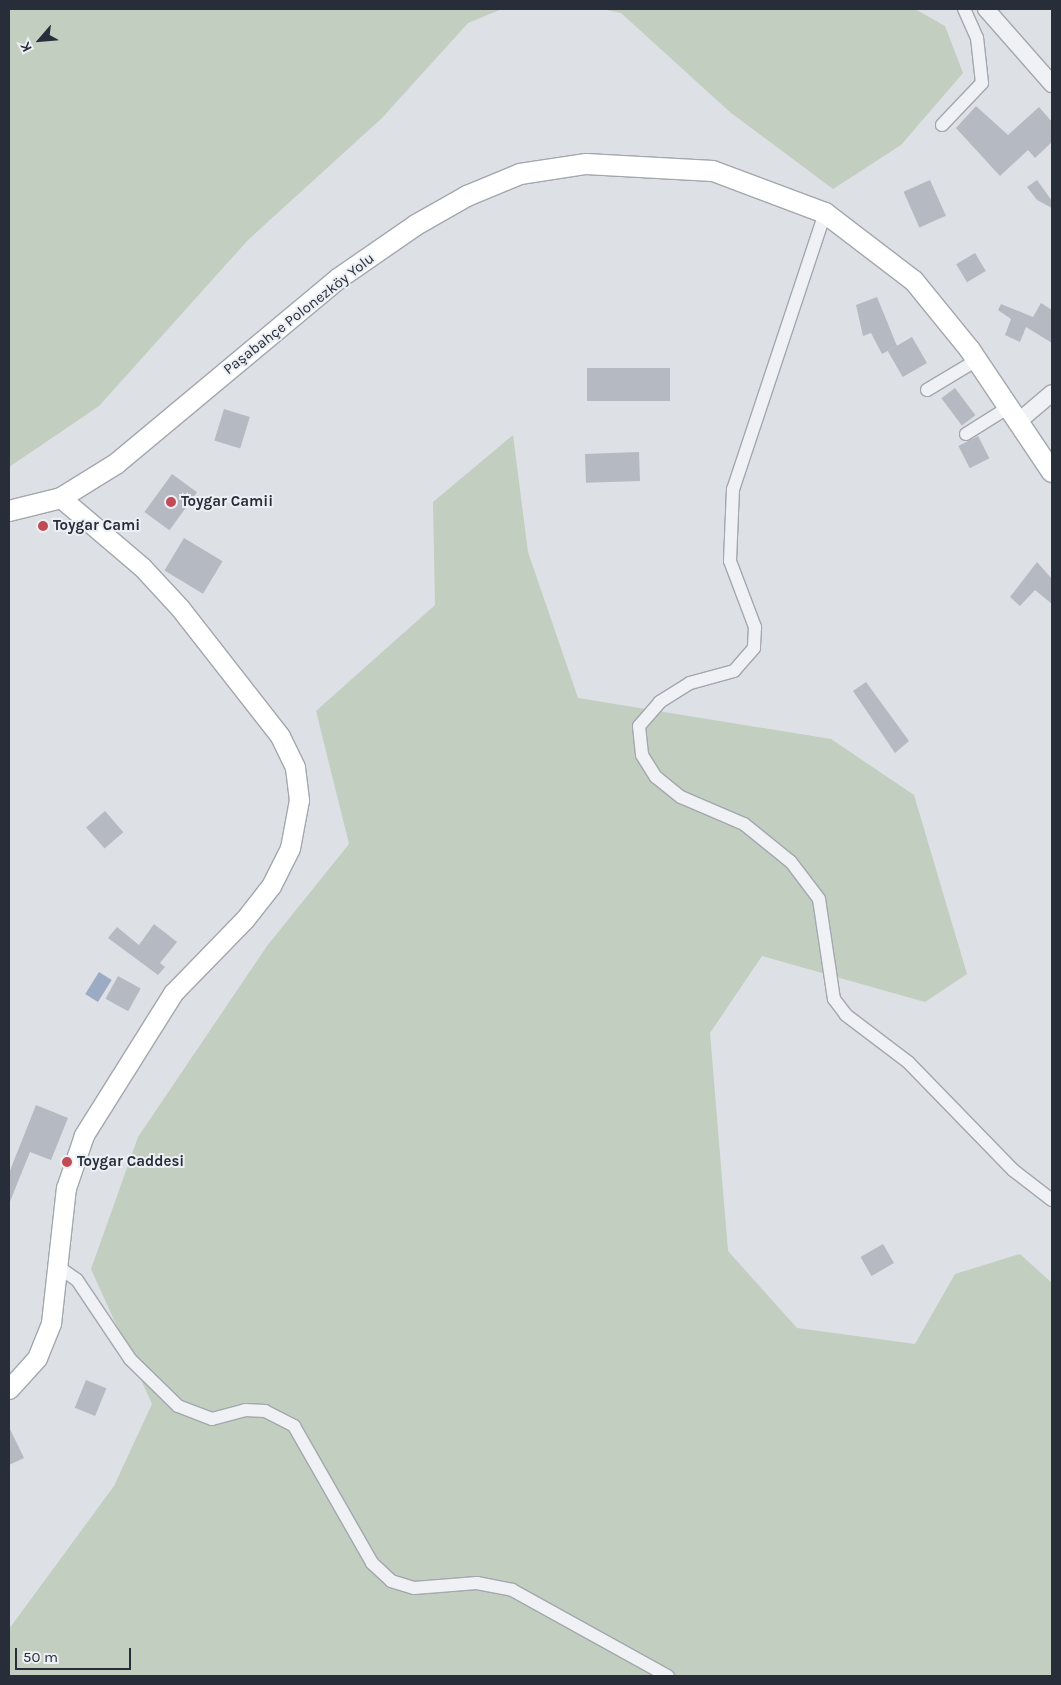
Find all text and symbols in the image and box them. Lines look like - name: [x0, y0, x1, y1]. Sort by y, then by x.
- north arrow: [15, 15, 65, 65]
- text: K: [17, 39, 36, 55]
- street label: Paşabahçe Polonezköy Yolu: [220, 249, 378, 379]
- place label: Toygar Camii: [181, 493, 273, 511]
- marker: Toygar Camii: [165, 496, 177, 508]
- place label: Toygar Cami: [53, 517, 140, 535]
- marker: Toygar Cami: [37, 520, 49, 532]
- place label: Toygar Caddesi: [77, 1153, 184, 1171]
- marker: Toygar Caddesi: [61, 1156, 73, 1168]
- scale bar: [18, 1638, 134, 1670]
- text: 50 m: [23, 1648, 58, 1666]

